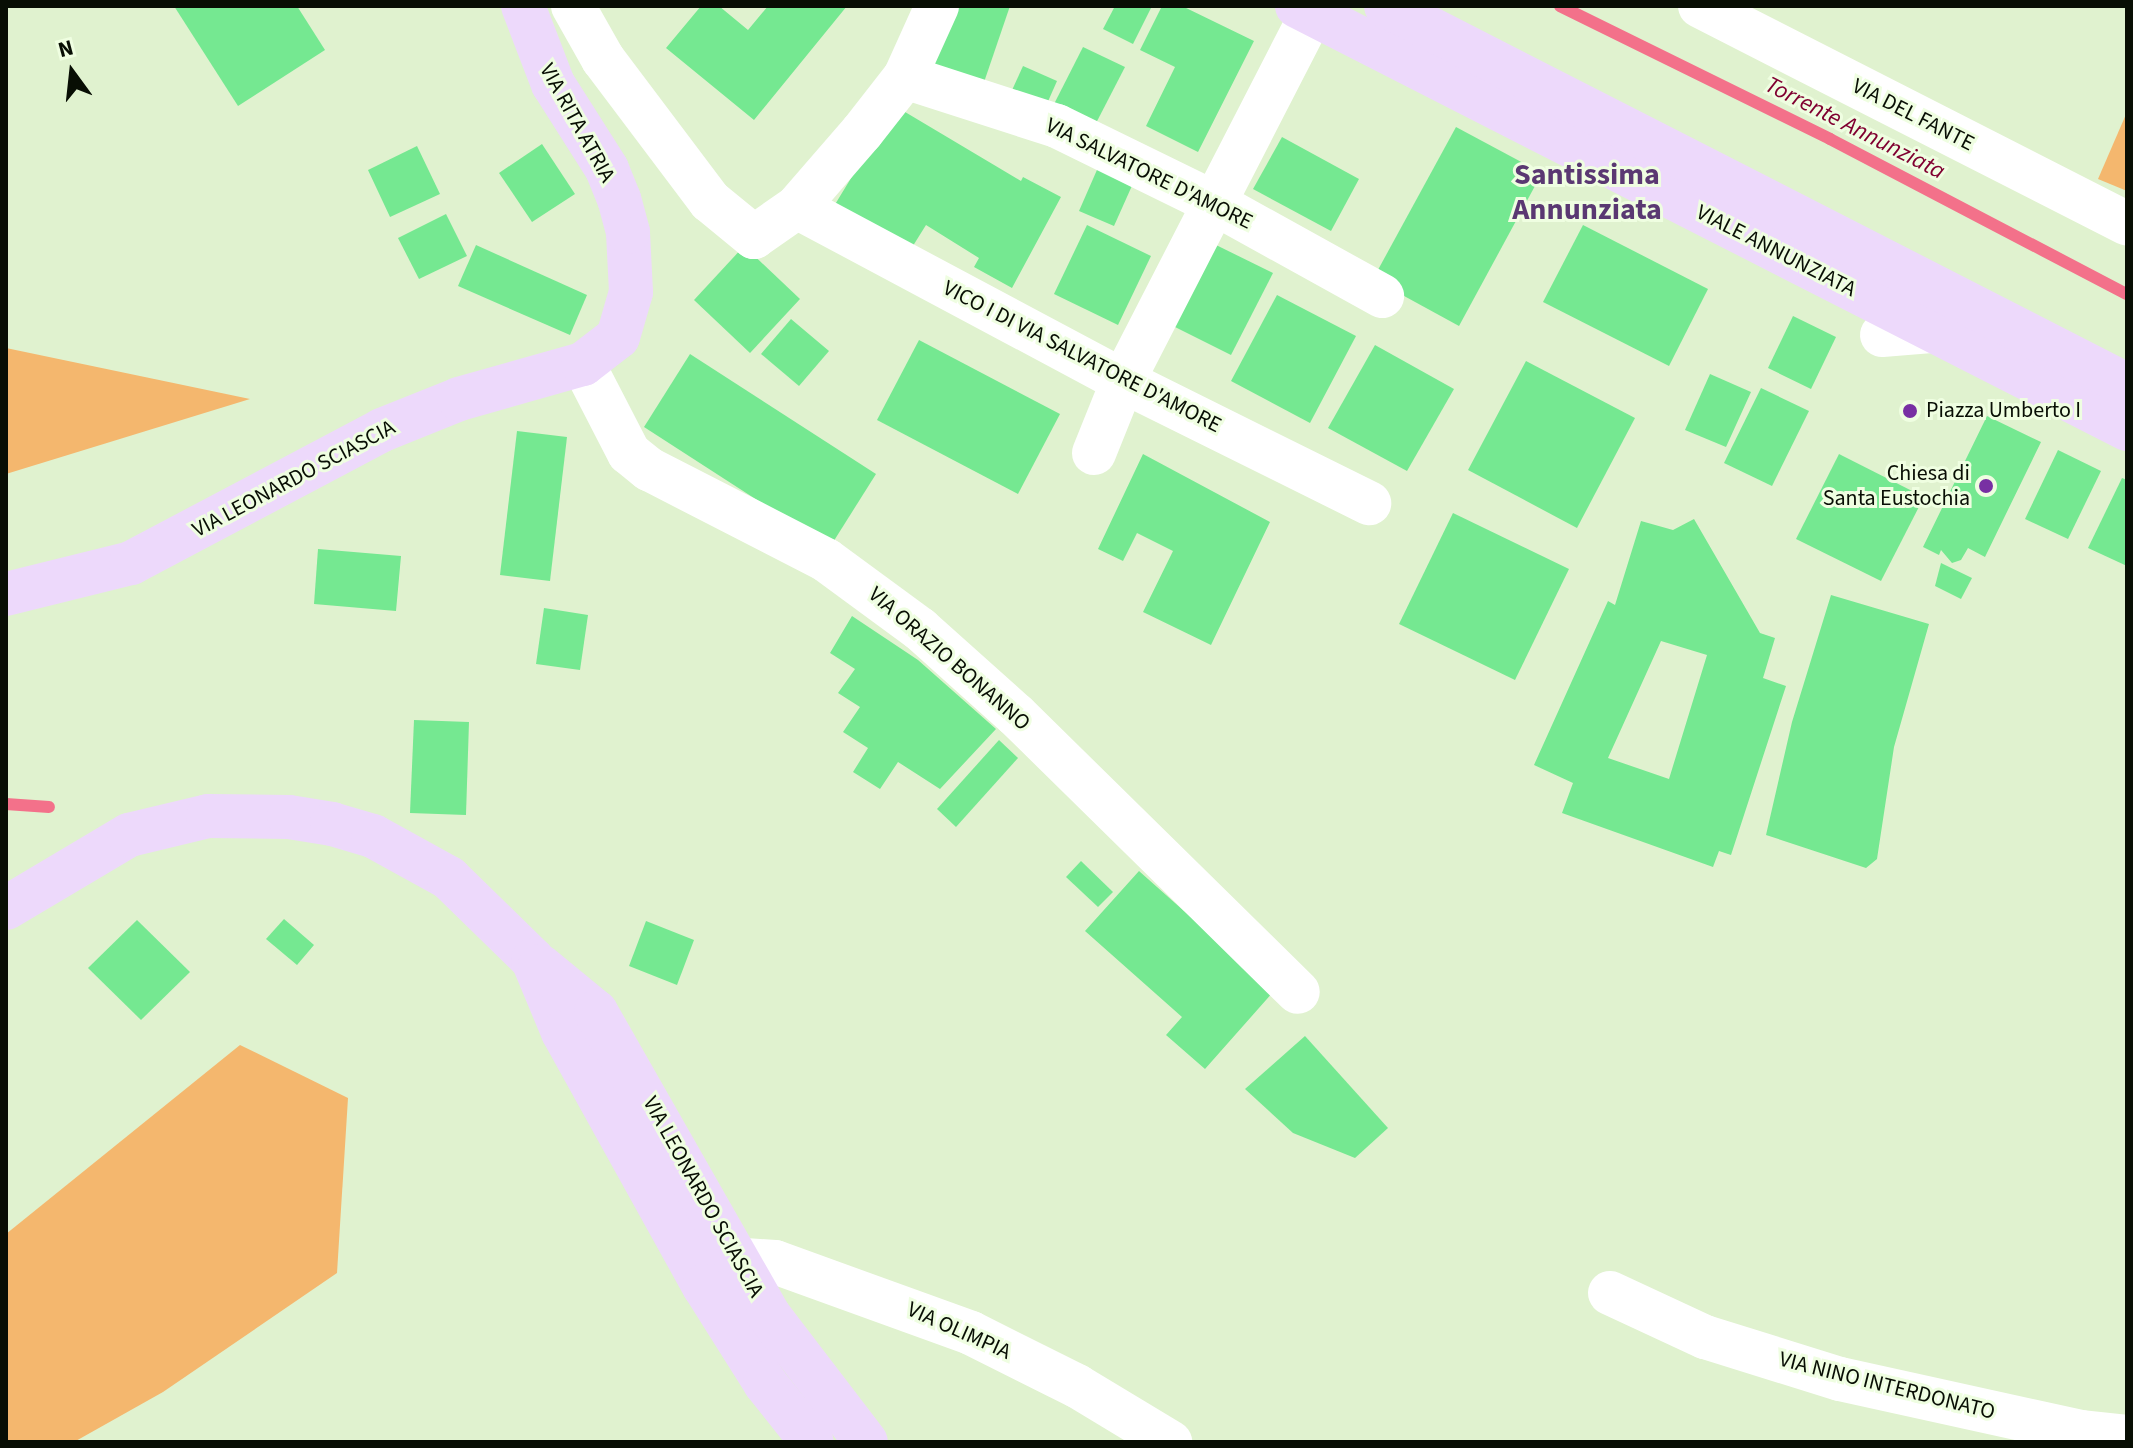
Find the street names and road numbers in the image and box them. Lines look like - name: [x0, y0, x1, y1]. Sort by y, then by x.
- street label: VIA RITA ATRIA: [534, 59, 620, 187]
- street label: VIA DEL FANTE: [1848, 73, 1978, 157]
- street label: VIA SALVATORE D'AMORE: [1041, 112, 1257, 236]
- street label: VIALE ANNUNZIATA: [1692, 199, 1860, 303]
- street label: VICO I DI VIA SALVATORE D'AMORE: [938, 275, 1226, 439]
- street label: VIA LEONARDO SCIASCIA: [188, 414, 400, 544]
- street label: VIA ORAZIO BONANNO: [863, 582, 1035, 736]
- street label: VIA LEONARDO SCIASCIA: [637, 1092, 769, 1302]
- street label: VIA OLIMPIA: [903, 1296, 1015, 1366]
- street label: VIA NINO INTERDONATO: [1776, 1346, 1998, 1426]

